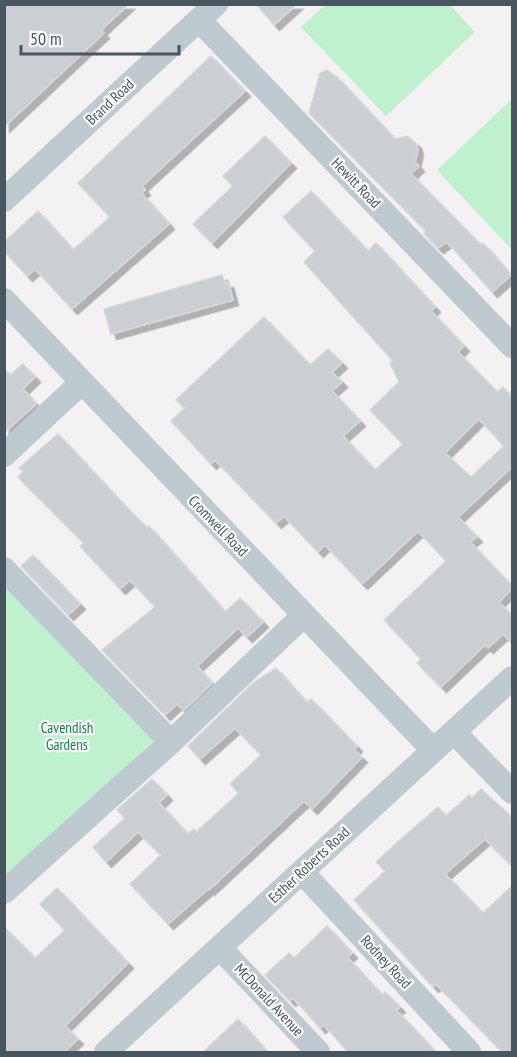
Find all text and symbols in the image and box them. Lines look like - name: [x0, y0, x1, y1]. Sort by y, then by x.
- scale bar: [21, 18, 178, 56]
- text: 50 m: [30, 27, 62, 50]
- street label: Brand Road: [82, 75, 138, 129]
- street label: Hewitt Road: [328, 153, 385, 212]
- street label: Cromwell Road: [185, 491, 252, 560]
- park label: Cavendish Gardens: [41, 718, 93, 754]
- street label: Esther Roberts Road: [264, 822, 353, 907]
- street label: Rodney Road: [357, 931, 416, 992]
- street label: McDonald Avenue: [231, 959, 308, 1040]

